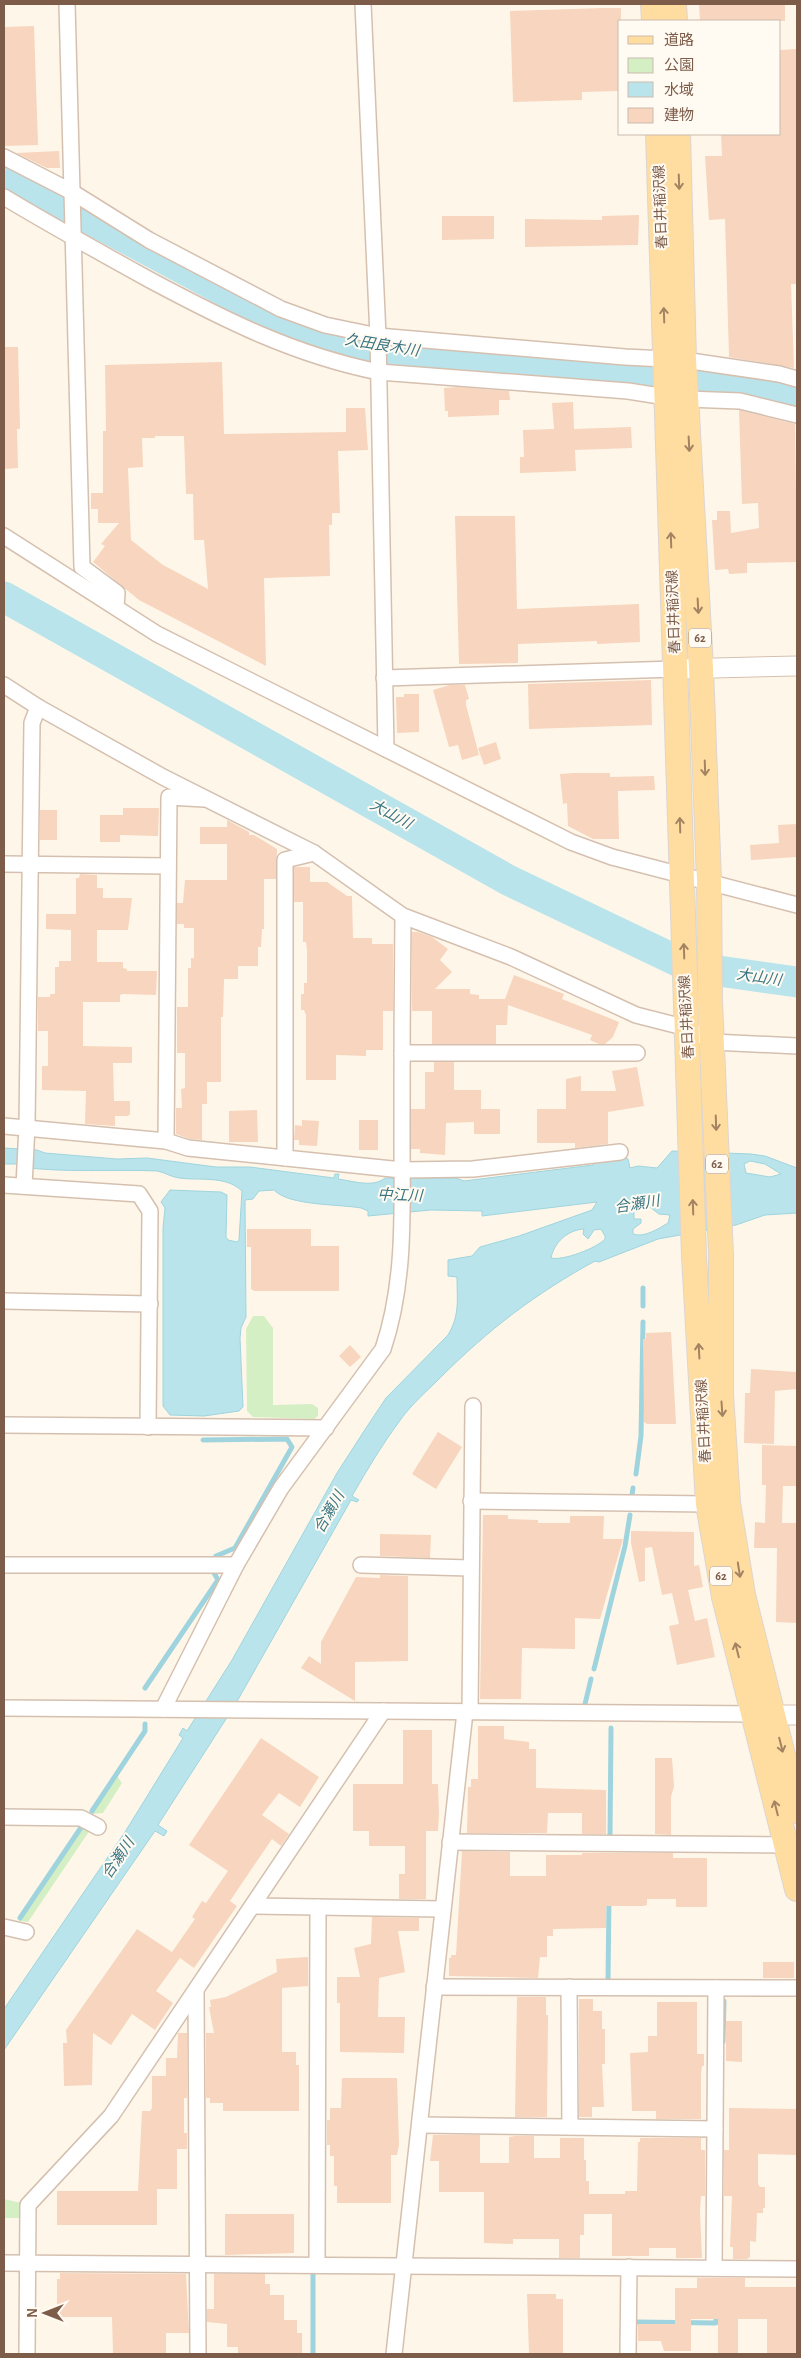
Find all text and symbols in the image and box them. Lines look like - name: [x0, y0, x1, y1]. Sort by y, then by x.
- legend: [618, 20, 781, 135]
- text: 道路: [664, 32, 694, 48]
- text: 公園: [664, 57, 694, 73]
- text: 水域: [664, 82, 694, 98]
- text: 建物: [664, 107, 694, 123]
- street label: 春日井稲沢線: [651, 165, 669, 249]
- one-way arrow: [675, 174, 684, 190]
- one-way arrow: [659, 308, 668, 324]
- water label: 久田良木川: [344, 331, 422, 359]
- one-way arrow: [684, 435, 693, 451]
- one-way arrow: [666, 532, 676, 548]
- street label: 春日井稲沢線: [664, 570, 682, 654]
- one-way arrow: [693, 598, 702, 614]
- road number: 62: [689, 628, 711, 648]
- one-way arrow: [700, 760, 709, 776]
- water label: 大山川: [367, 796, 416, 833]
- one-way arrow: [675, 817, 685, 834]
- one-way arrow: [679, 943, 688, 959]
- water label: 大山川: [736, 966, 784, 988]
- street label: 春日井稲沢線: [676, 975, 696, 1059]
- one-way arrow: [711, 1114, 721, 1130]
- road number: 62: [706, 1154, 728, 1174]
- water label: 中江川: [377, 1186, 425, 1204]
- water label: 合瀬川: [614, 1192, 662, 1215]
- one-way arrow: [688, 1199, 697, 1215]
- one-way arrow: [694, 1343, 704, 1360]
- street label: 春日井稲沢線: [693, 1379, 713, 1463]
- one-way arrow: [717, 1400, 727, 1416]
- water label: 合瀬川: [311, 1487, 348, 1535]
- one-way arrow: [734, 1562, 744, 1578]
- road number: 62: [710, 1566, 732, 1585]
- one-way arrow: [732, 1643, 741, 1659]
- one-way arrow: [776, 1737, 786, 1753]
- one-way arrow: [771, 1800, 780, 1816]
- water label: 合瀬川: [99, 1833, 138, 1881]
- north arrow: [20, 2288, 70, 2338]
- text: N: [26, 2308, 40, 2318]

